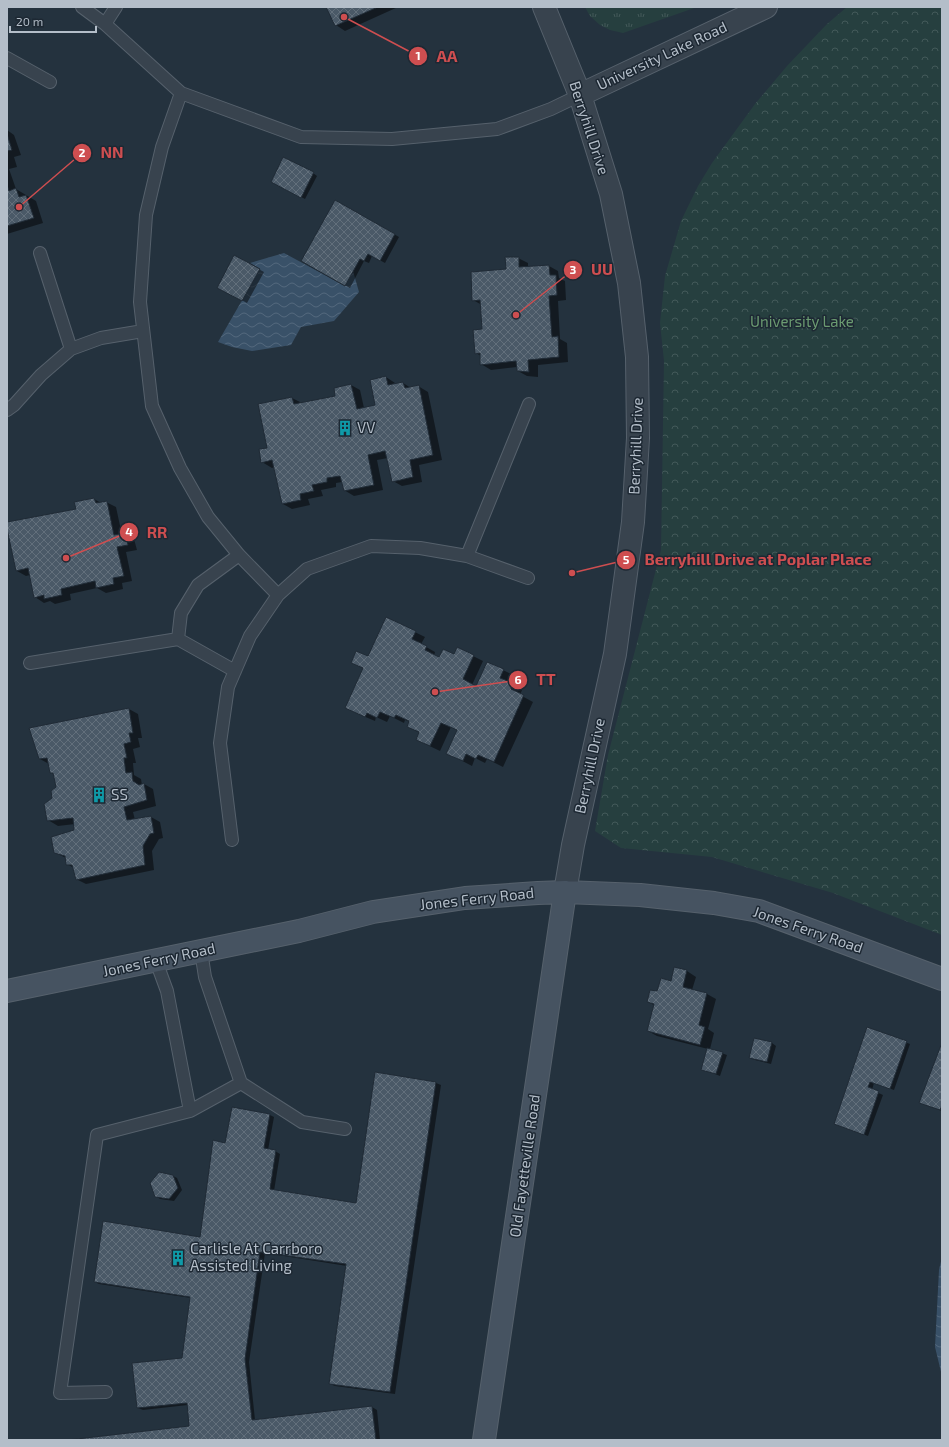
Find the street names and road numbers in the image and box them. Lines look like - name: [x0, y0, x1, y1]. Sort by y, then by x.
- street label: University Lake Road: [594, 17, 730, 93]
- street label: Berryhill Drive: [566, 79, 614, 177]
- street label: Berryhill Drive: [624, 397, 646, 495]
- street label: Berryhill Drive: [570, 716, 608, 815]
- street label: Jones Ferry Road: [419, 883, 535, 913]
- street label: Jones Ferry Road: [751, 902, 866, 956]
- street label: Jones Ferry Road: [101, 938, 217, 980]
- street label: Old Fayetteville Road: [505, 1093, 543, 1239]

